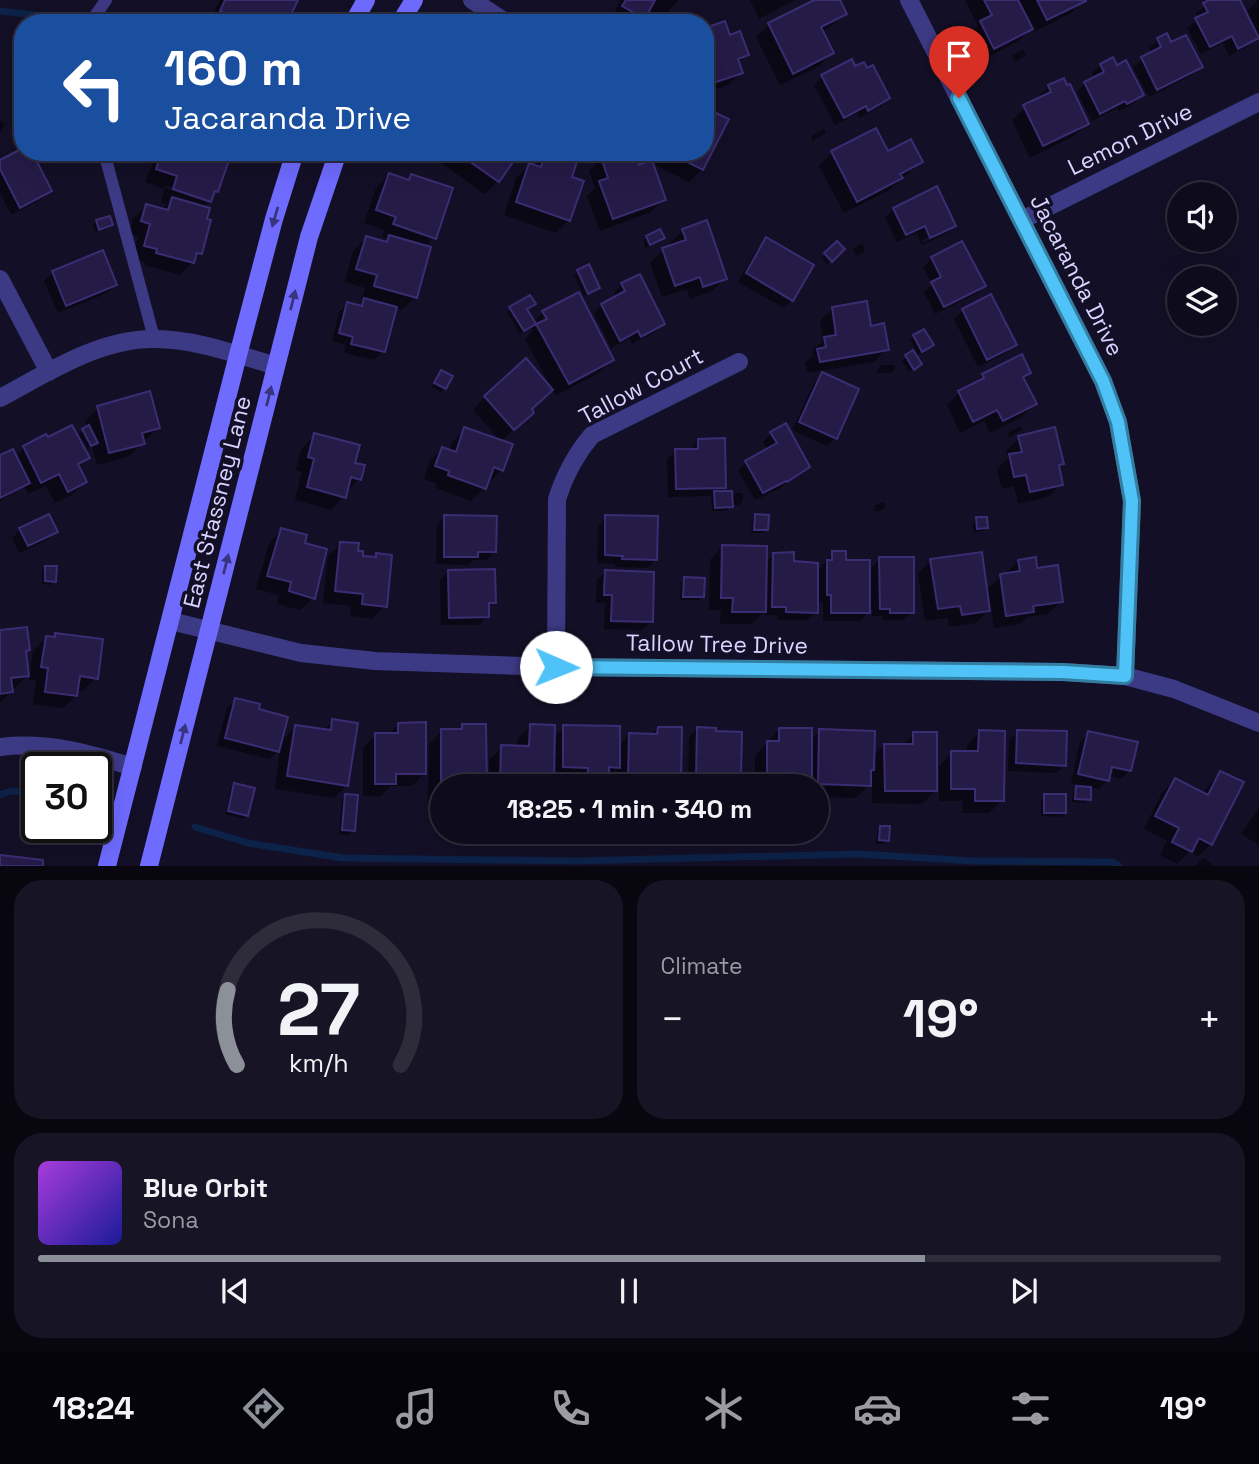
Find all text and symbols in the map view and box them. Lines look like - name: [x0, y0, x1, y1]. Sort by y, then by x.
- pin: [929, 26, 989, 98]
- text: 160 m: [164, 37, 302, 99]
- icon: arrive: [940, 37, 978, 75]
- icon: left: [49, 42, 140, 133]
- street label: Lemon Drive: [1063, 96, 1197, 182]
- text: Jacaranda Drive: [164, 98, 411, 138]
- map controls: [1167, 182, 1237, 336]
- button: sound: [1167, 182, 1237, 252]
- street label: Jacaranda Drive: [1023, 189, 1131, 361]
- one-way arrow: [269, 207, 279, 228]
- button: layers: [1167, 266, 1237, 336]
- one-way arrow: [288, 289, 299, 311]
- street label: Tallow Court: [574, 341, 708, 431]
- one-way arrow: [264, 385, 275, 407]
- street label: East Stassney Lane: [176, 393, 258, 611]
- one-way arrow: [221, 553, 232, 575]
- street label: Tallow Tree Drive: [626, 627, 808, 661]
- position arrow: [519, 630, 593, 704]
- one-way arrow: [178, 722, 189, 744]
- speed limit sign: 30: [21, 752, 112, 843]
- text: 18:25 · 1 min · 340 m: [507, 792, 752, 826]
- text: Climate: [661, 951, 743, 981]
- text: 27: [277, 964, 360, 1057]
- text: 19°: [903, 986, 979, 1052]
- text: −: [661, 995, 684, 1043]
- text: +: [1197, 995, 1221, 1043]
- text: km/h: [288, 1047, 348, 1079]
- text: Blue Orbit: [143, 1171, 268, 1205]
- text: Sona: [143, 1205, 199, 1235]
- icon: previous: [216, 1272, 254, 1310]
- icon: pause: [610, 1272, 648, 1310]
- icon: next: [1005, 1272, 1043, 1310]
- icon: directions: [239, 1384, 288, 1433]
- icon: music: [392, 1384, 441, 1433]
- icon: phone: [546, 1384, 595, 1433]
- icon: climate: [699, 1384, 748, 1433]
- icon: car: [853, 1384, 902, 1433]
- icon: filters: [1006, 1384, 1055, 1433]
- text: 18:24: [52, 1388, 134, 1428]
- text: 19°: [1160, 1388, 1207, 1428]

